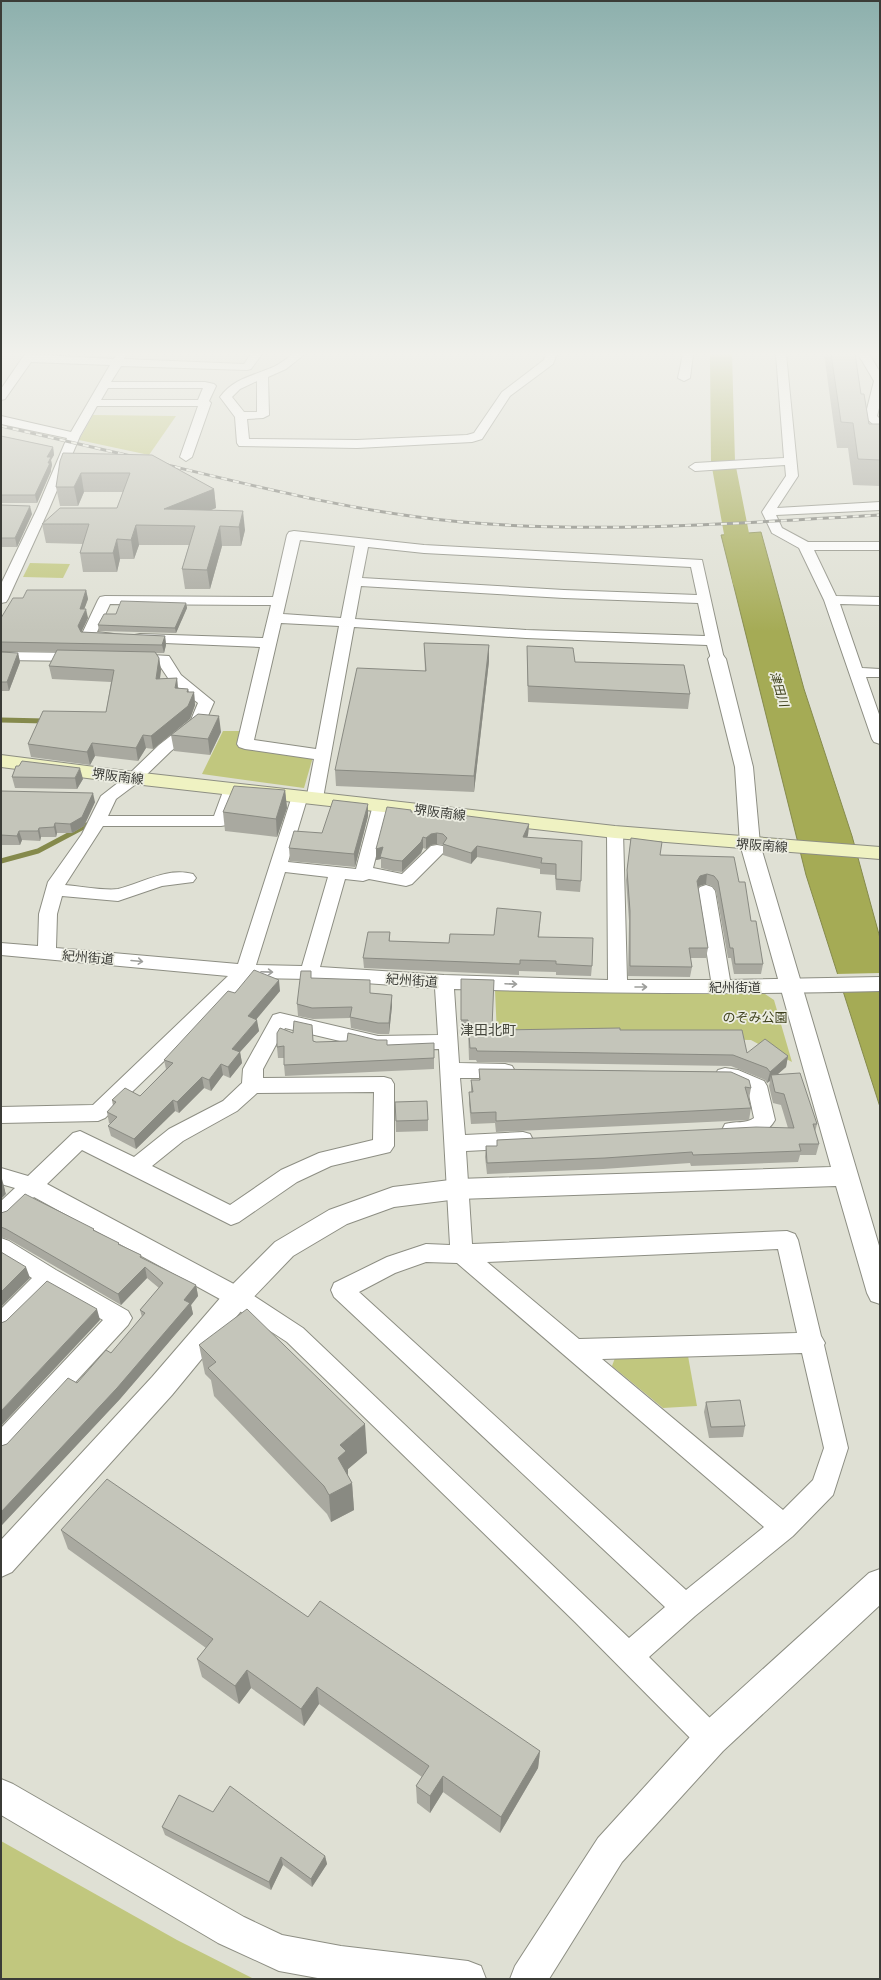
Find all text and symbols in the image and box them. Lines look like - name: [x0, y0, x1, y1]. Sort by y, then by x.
- water label: 津田川: [767, 670, 792, 710]
- street label: 堺阪南線: [91, 766, 145, 787]
- street label: 堺阪南線: [413, 802, 467, 823]
- street label: 堺阪南線: [735, 836, 788, 855]
- street label: 紀州街道: [61, 948, 115, 967]
- one-way arrow: [130, 958, 143, 965]
- one-way arrow: [260, 968, 273, 975]
- street label: 紀州街道: [385, 971, 438, 990]
- one-way arrow: [504, 980, 517, 987]
- street label: 紀州街道: [709, 980, 761, 995]
- one-way arrow: [634, 983, 647, 991]
- park label: のぞみ公園: [722, 1010, 788, 1025]
- district label: 津田北町: [460, 1022, 516, 1038]

